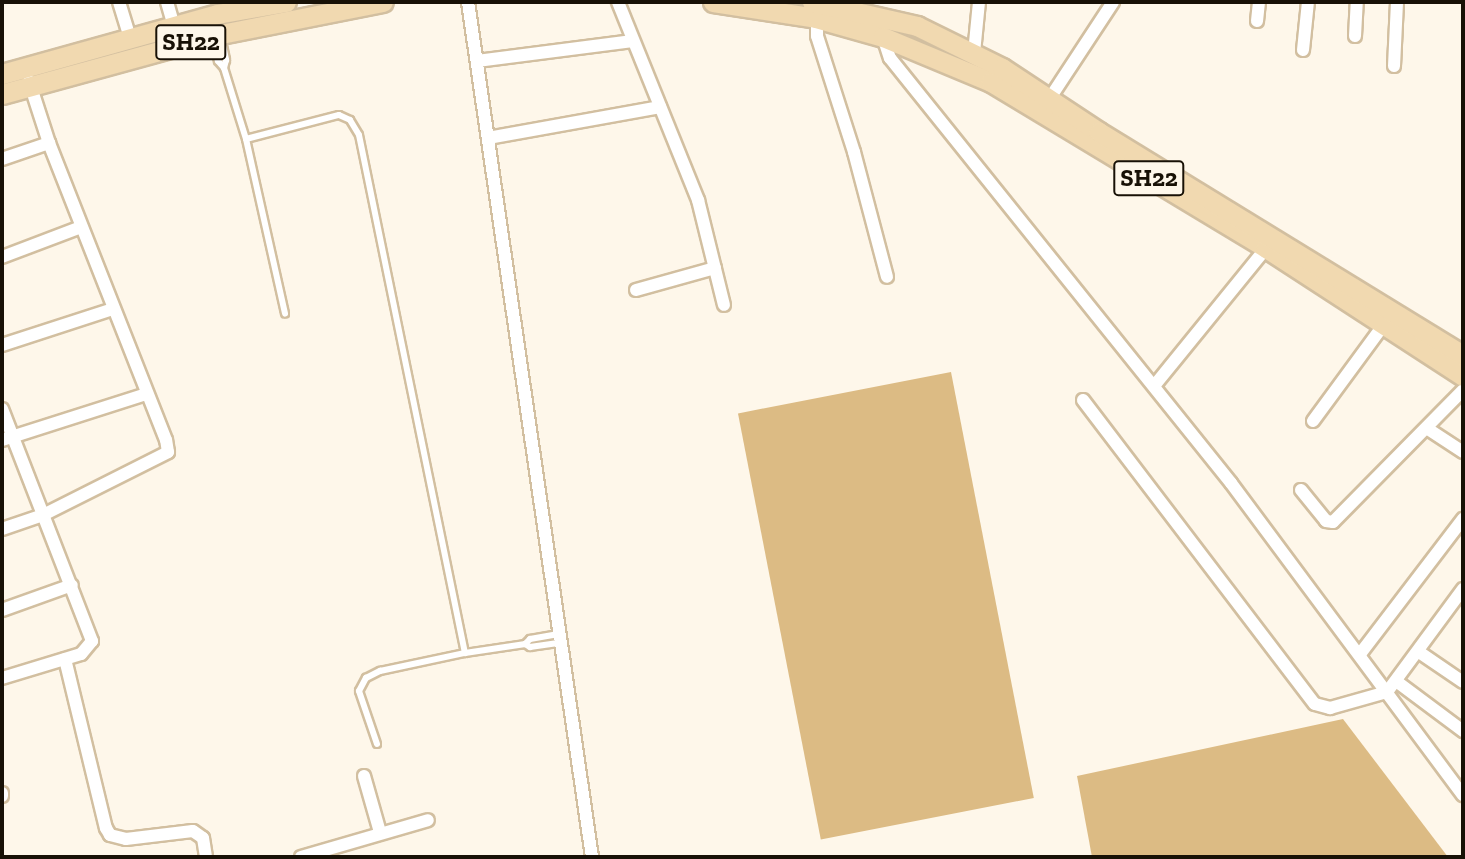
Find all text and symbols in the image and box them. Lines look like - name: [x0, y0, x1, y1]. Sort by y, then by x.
- road number: SH22: [154, 22, 228, 62]
- road number: SH22: [1112, 158, 1186, 198]

